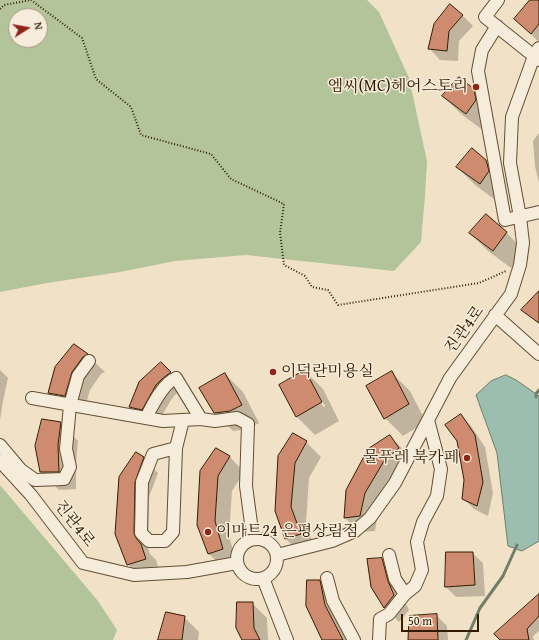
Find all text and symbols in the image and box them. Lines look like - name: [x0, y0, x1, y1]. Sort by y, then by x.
- north arrow: [8, 8, 48, 48]
- text: N: [30, 21, 47, 31]
- place label: 엠씨(MC)헤어스토리: [328, 77, 468, 97]
- marker: 엠씨(MC)헤어스토리: [471, 82, 481, 92]
- street label: 진관4로: [441, 302, 489, 358]
- place label: 이덕란미용실: [281, 362, 374, 382]
- marker: 이덕란미용실: [268, 367, 278, 377]
- place label: 물푸레 북카페: [363, 448, 459, 468]
- marker: 물푸레 북카페: [462, 453, 472, 463]
- street label: 진관4로: [50, 497, 98, 551]
- place label: 이마트24 은평상림점: [216, 522, 359, 542]
- marker: 이마트24 은평상림점: [203, 527, 213, 537]
- scale bar: [403, 606, 481, 632]
- text: 50 m: [408, 612, 432, 629]

